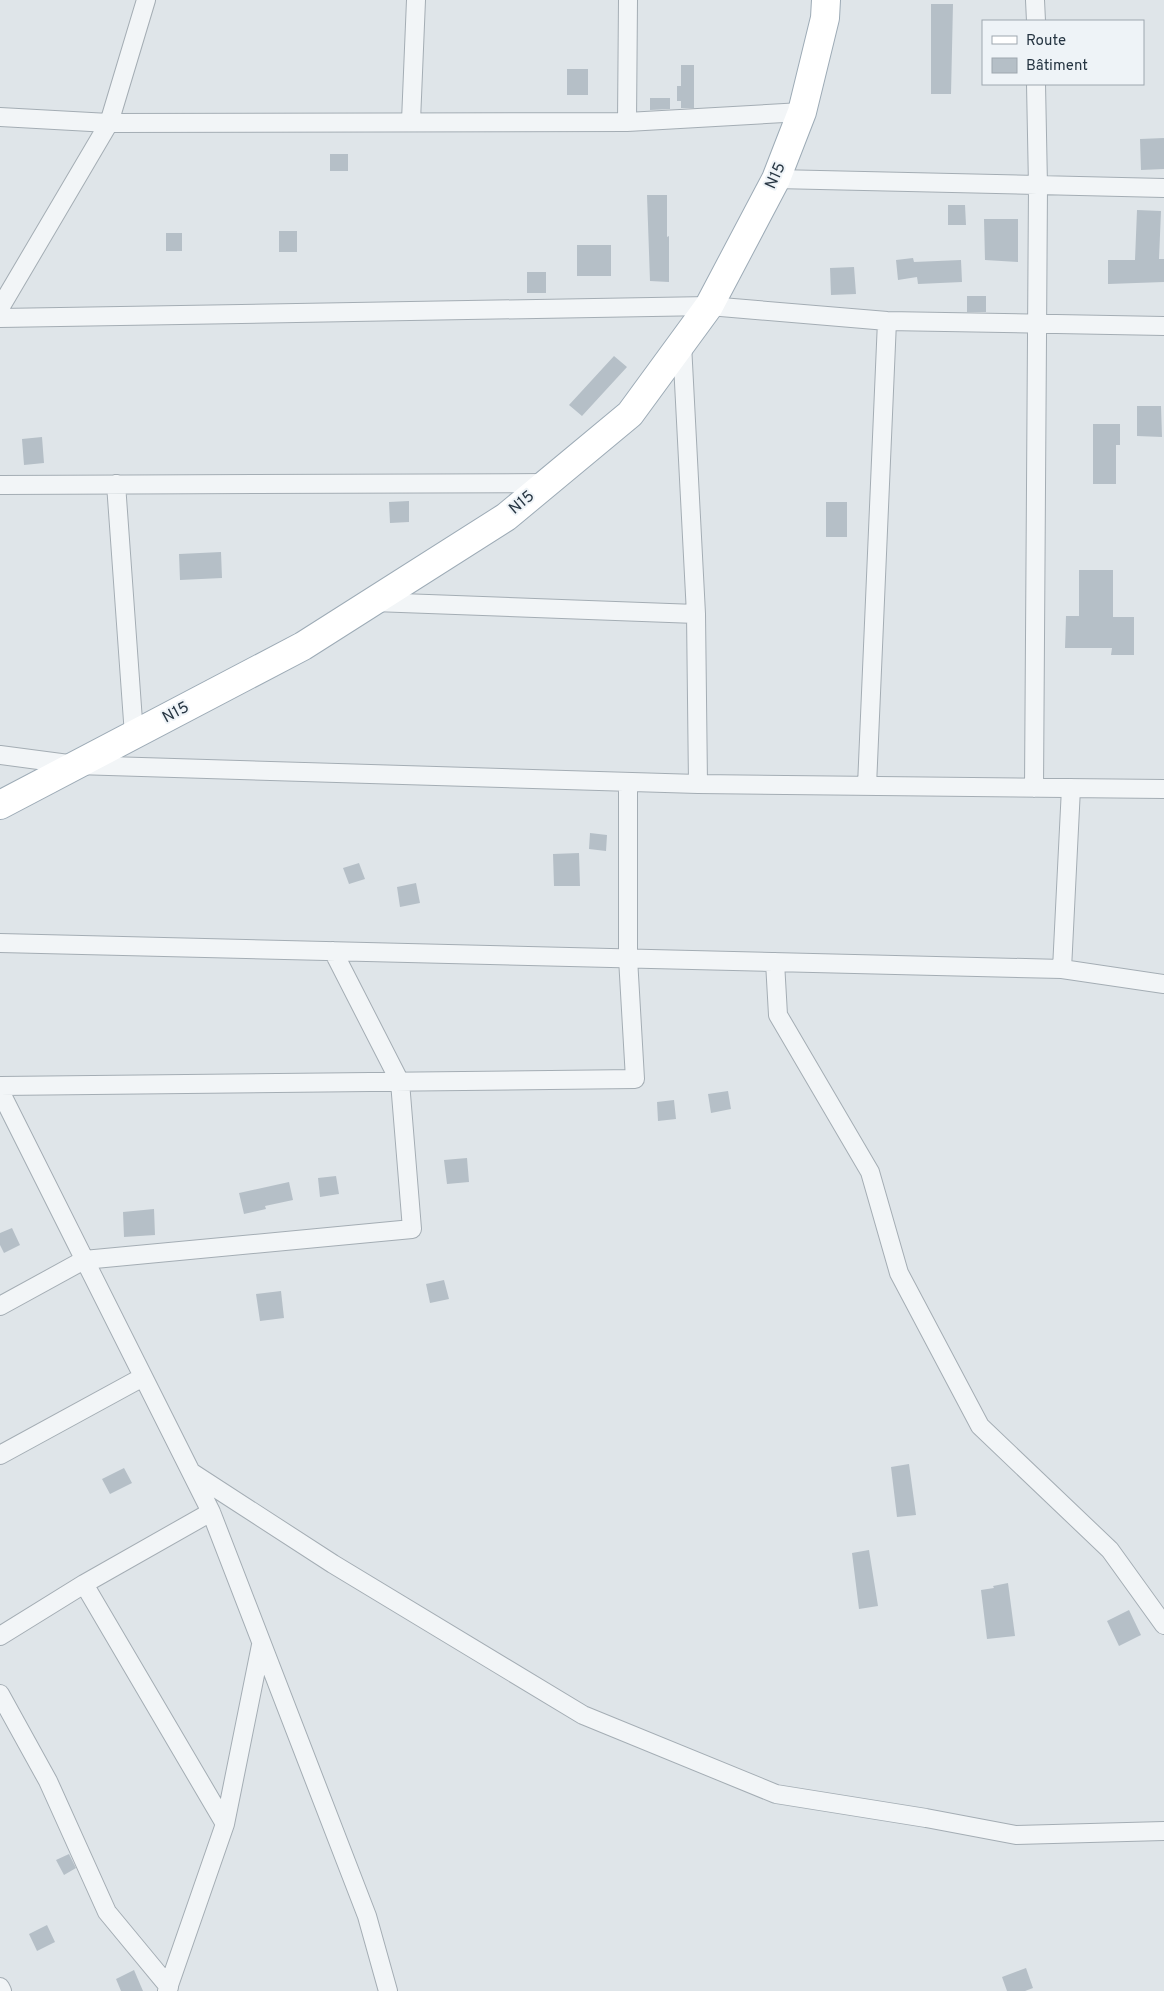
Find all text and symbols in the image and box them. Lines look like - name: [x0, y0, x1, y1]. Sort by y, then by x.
- legend: [982, 20, 1144, 85]
- text: Route: [1026, 32, 1066, 51]
- text: Bâtiment: [1026, 57, 1088, 76]
- street label: N15: [761, 159, 791, 193]
- street label: N15: [505, 487, 539, 519]
- street label: N15: [159, 698, 193, 728]

